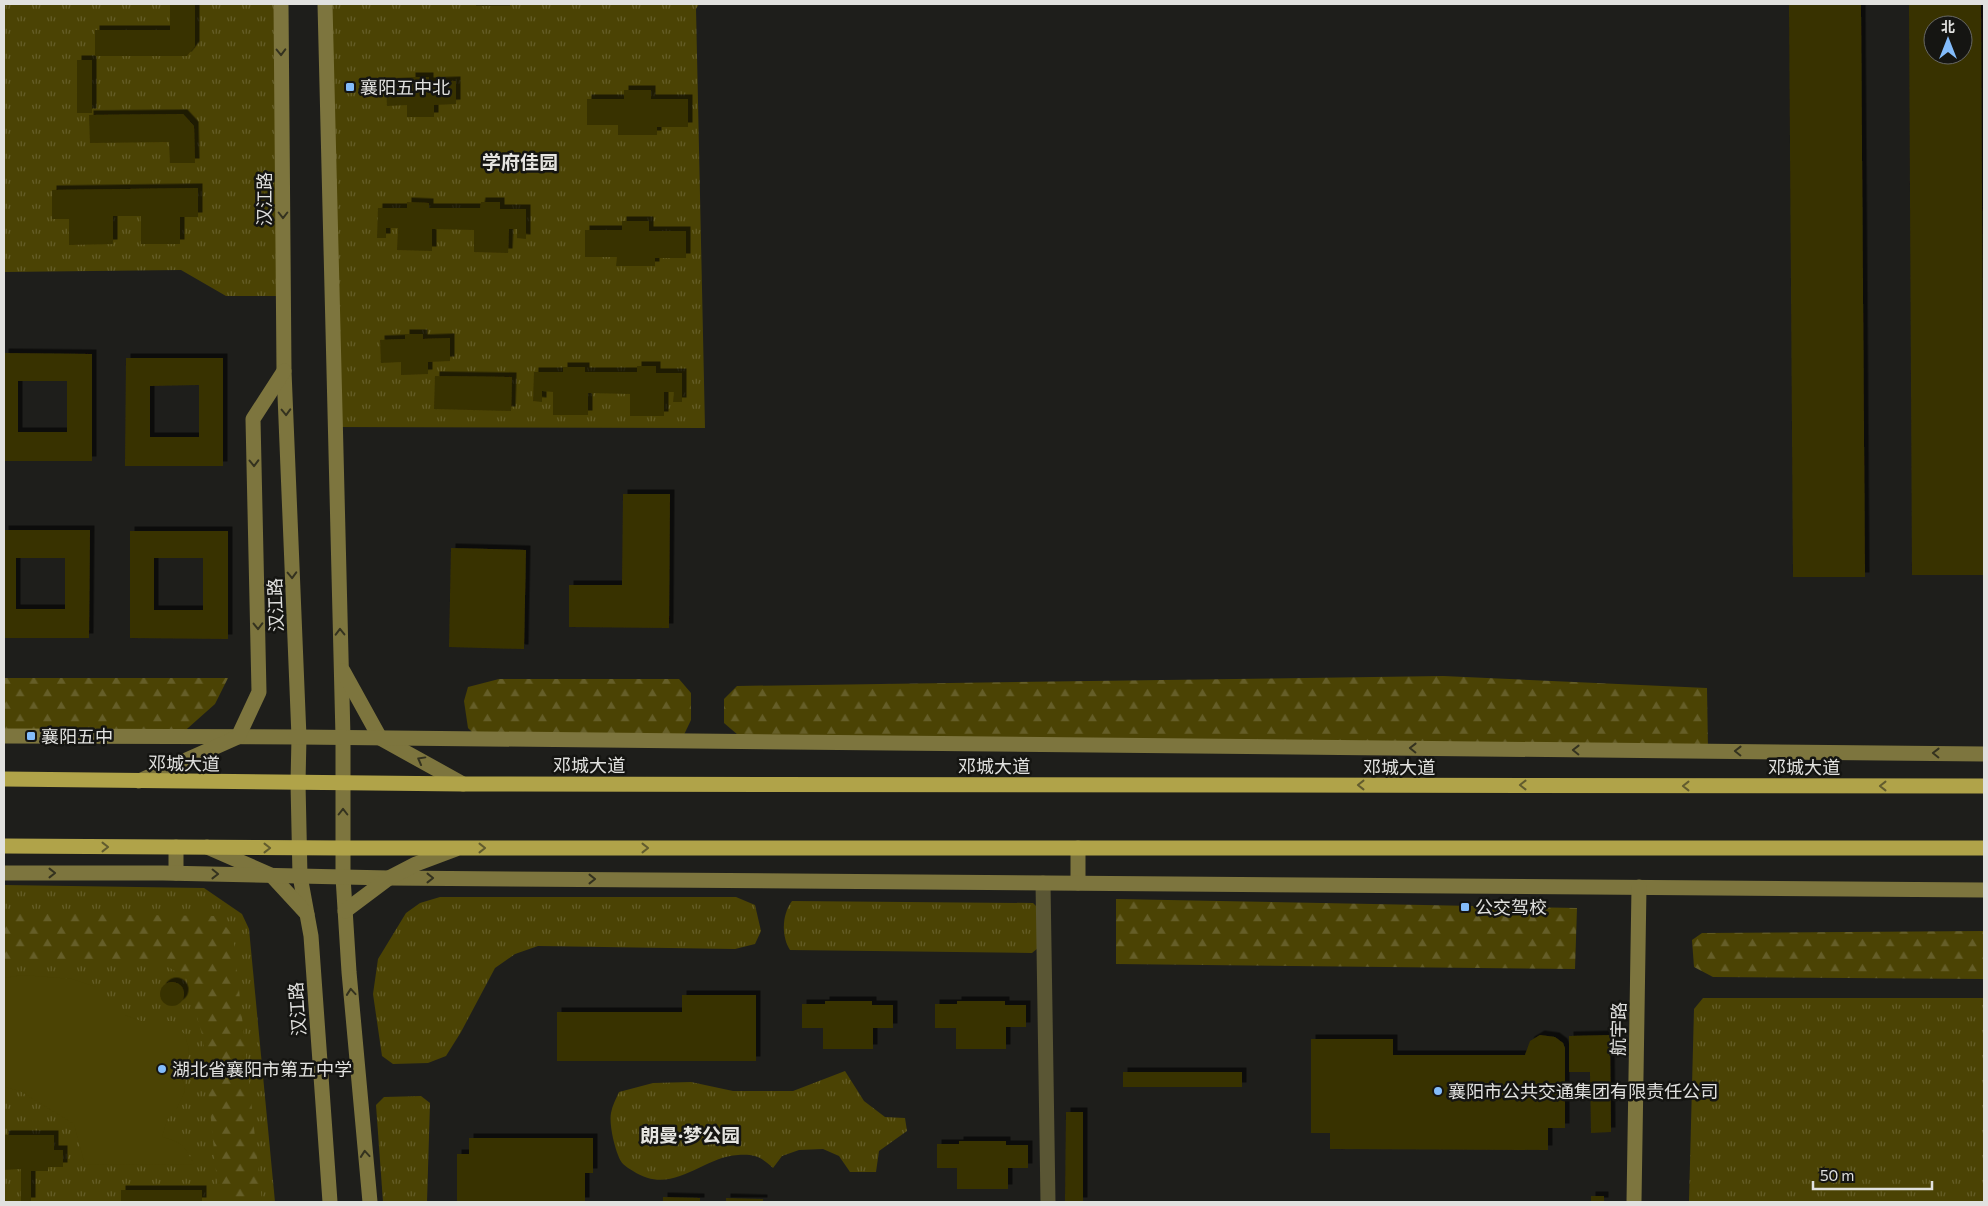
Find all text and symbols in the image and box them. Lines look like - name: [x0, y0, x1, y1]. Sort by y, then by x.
- north arrow: [1923, 15, 1973, 65]
- text: 北: [1941, 18, 1955, 35]
- one-way arrow: [276, 49, 286, 57]
- place label: 襄阳五中北: [360, 76, 450, 98]
- marker: 襄阳五中北: [344, 81, 356, 93]
- district label: 学府佳园: [482, 150, 558, 173]
- street label: 汉江路: [253, 172, 275, 226]
- one-way arrow: [278, 212, 288, 219]
- one-way arrow: [280, 409, 291, 417]
- one-way arrow: [249, 460, 259, 467]
- one-way arrow: [287, 571, 298, 579]
- street label: 汉江路: [263, 578, 287, 632]
- one-way arrow: [253, 622, 263, 630]
- one-way arrow: [335, 628, 345, 636]
- place label: 襄阳五中: [41, 725, 113, 747]
- marker: 襄阳五中: [25, 730, 37, 742]
- one-way arrow: [1409, 743, 1416, 753]
- one-way arrow: [1571, 745, 1579, 755]
- one-way arrow: [1734, 746, 1742, 757]
- one-way arrow: [1931, 748, 1939, 758]
- street label: 邓城大道: [148, 751, 220, 775]
- street label: 邓城大道: [553, 754, 625, 776]
- street label: 邓城大道: [958, 755, 1030, 777]
- one-way arrow: [417, 756, 426, 766]
- street label: 邓城大道: [1363, 756, 1435, 778]
- street label: 邓城大道: [1768, 756, 1840, 778]
- one-way arrow: [1356, 780, 1364, 790]
- one-way arrow: [1519, 780, 1526, 790]
- one-way arrow: [1681, 781, 1689, 791]
- one-way arrow: [1879, 781, 1886, 791]
- one-way arrow: [338, 808, 348, 816]
- one-way arrow: [102, 842, 109, 852]
- one-way arrow: [264, 843, 272, 853]
- one-way arrow: [479, 843, 487, 853]
- one-way arrow: [642, 843, 649, 853]
- one-way arrow: [49, 868, 57, 878]
- one-way arrow: [212, 869, 219, 879]
- one-way arrow: [426, 873, 434, 883]
- one-way arrow: [589, 874, 597, 884]
- place label: 公交驾校: [1475, 896, 1547, 918]
- marker: 公交驾校: [1459, 901, 1471, 913]
- street label: 汉江路: [284, 981, 310, 1037]
- one-way arrow: [346, 988, 357, 996]
- street label: 航宇路: [1607, 1002, 1629, 1056]
- place label: 湖北省襄阳市第五中学: [172, 1058, 352, 1080]
- marker: 湖北省襄阳市第五中学: [156, 1063, 168, 1075]
- place label: 襄阳市公共交通集团有限责任公司: [1448, 1080, 1718, 1102]
- marker: 襄阳市公共交通集团有限责任公司: [1432, 1085, 1444, 1097]
- district label: 朗曼·梦公园: [640, 1123, 740, 1146]
- one-way arrow: [360, 1149, 371, 1157]
- scale bar: [1813, 1158, 1932, 1190]
- text: 50 m: [1820, 1166, 1854, 1184]

